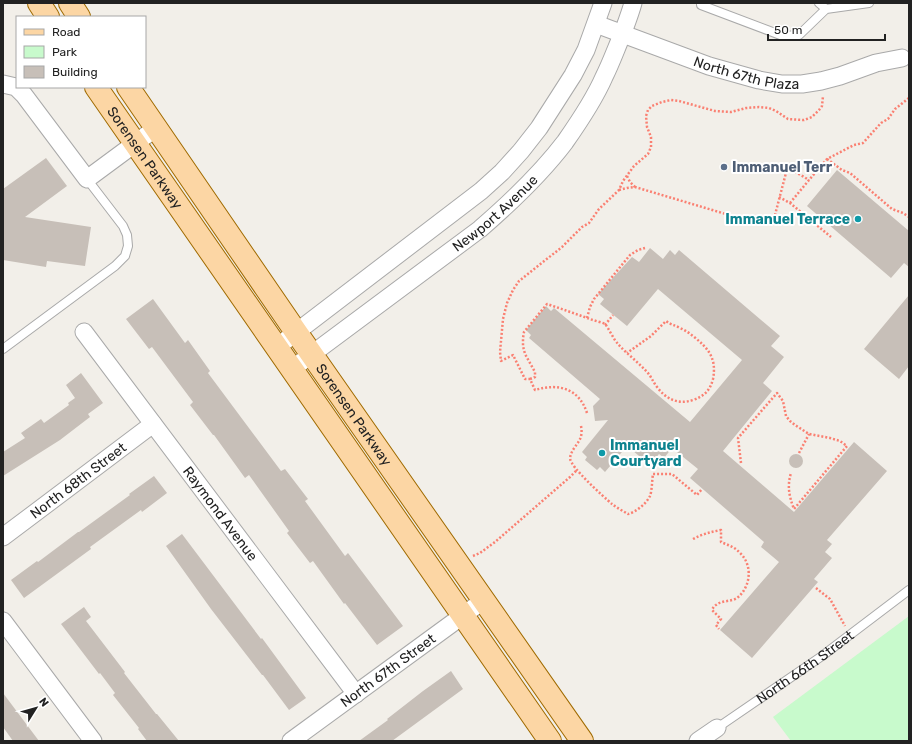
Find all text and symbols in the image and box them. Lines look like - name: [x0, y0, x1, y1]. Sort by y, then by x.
- legend: [16, 16, 146, 88]
- scale bar: [768, 16, 885, 42]
- text: 50 m: [774, 23, 802, 37]
- text: Road: [52, 25, 80, 39]
- text: Park: [52, 45, 78, 59]
- street label: North 67th Plaza: [691, 53, 799, 93]
- text: Building: [52, 65, 98, 79]
- street label: Sorensen Parkway: [103, 104, 186, 213]
- place label: Immanuel Terr: [732, 159, 833, 176]
- marker: Immanuel Terr: [719, 162, 729, 172]
- street label: Newport Avenue: [449, 172, 542, 256]
- place label: Immanuel Terrace: [725, 211, 850, 228]
- marker: Immanuel Terrace: [853, 214, 863, 224]
- street label: Sorensen Parkway: [312, 361, 395, 470]
- place label: Immanuel Courtyard: [610, 437, 682, 470]
- street label: North 68th Street: [27, 439, 130, 522]
- marker: Immanuel Courtyard: [597, 448, 607, 458]
- street label: Raymond Avenue: [179, 463, 261, 565]
- street label: North 66th Street: [753, 627, 858, 708]
- street label: North 67th Street: [337, 630, 440, 711]
- north arrow: [16, 688, 56, 728]
- text: N: [36, 695, 51, 709]

